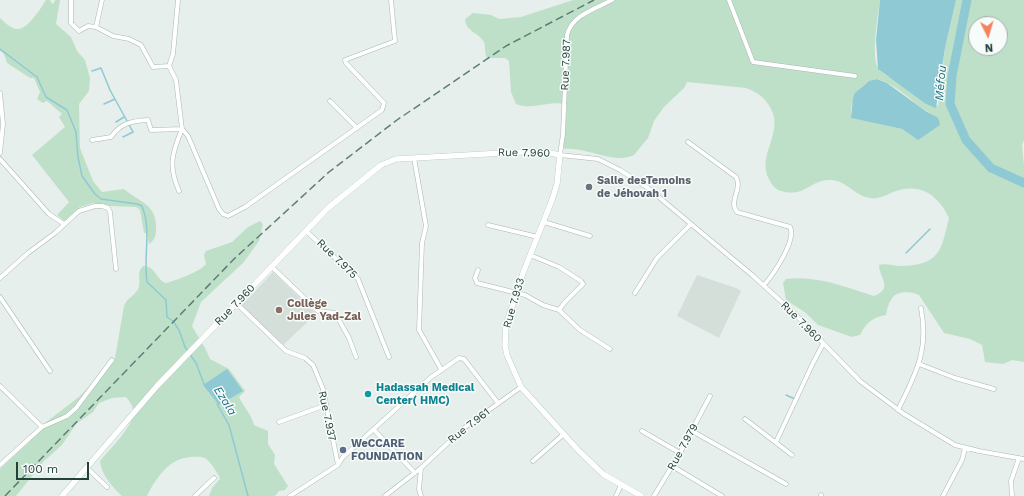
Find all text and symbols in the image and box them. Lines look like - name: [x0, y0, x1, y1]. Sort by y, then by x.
- north arrow: [968, 16, 1008, 56]
- street label: Rue 7.987: [559, 39, 573, 91]
- text: N: [984, 41, 994, 54]
- water label: Méfou: [932, 65, 950, 101]
- street label: Rue 7.960: [498, 146, 550, 160]
- place label: Salle desTemoins de Jéhovah 1: [597, 174, 691, 200]
- marker: Salle desTemoins de Jéhovah 1: [584, 182, 594, 192]
- street label: Rue 7.975: [314, 236, 360, 282]
- street label: Rue 7.933: [501, 276, 527, 330]
- street label: Rue 7.960: [212, 282, 258, 328]
- place label: Collège Jules Yad-Zal: [287, 297, 361, 323]
- street label: Rue 7.960: [778, 299, 824, 345]
- marker: Collège Jules Yad-Zal: [274, 305, 284, 315]
- place label: Hadassah Medical Center( HMC): [376, 381, 474, 407]
- water label: Ezala: [211, 384, 239, 418]
- marker: Hadassah Medical Center( HMC): [363, 389, 373, 399]
- street label: Rue 7.937: [315, 390, 339, 442]
- street label: Rue 7.961: [445, 405, 493, 447]
- street label: Rue 7.979: [665, 421, 701, 473]
- place label: WeCCARE FOUNDATION: [351, 437, 423, 463]
- marker: WeCCARE FOUNDATION: [338, 445, 348, 455]
- scale bar: [18, 454, 91, 480]
- text: 100 m: [23, 462, 58, 476]

